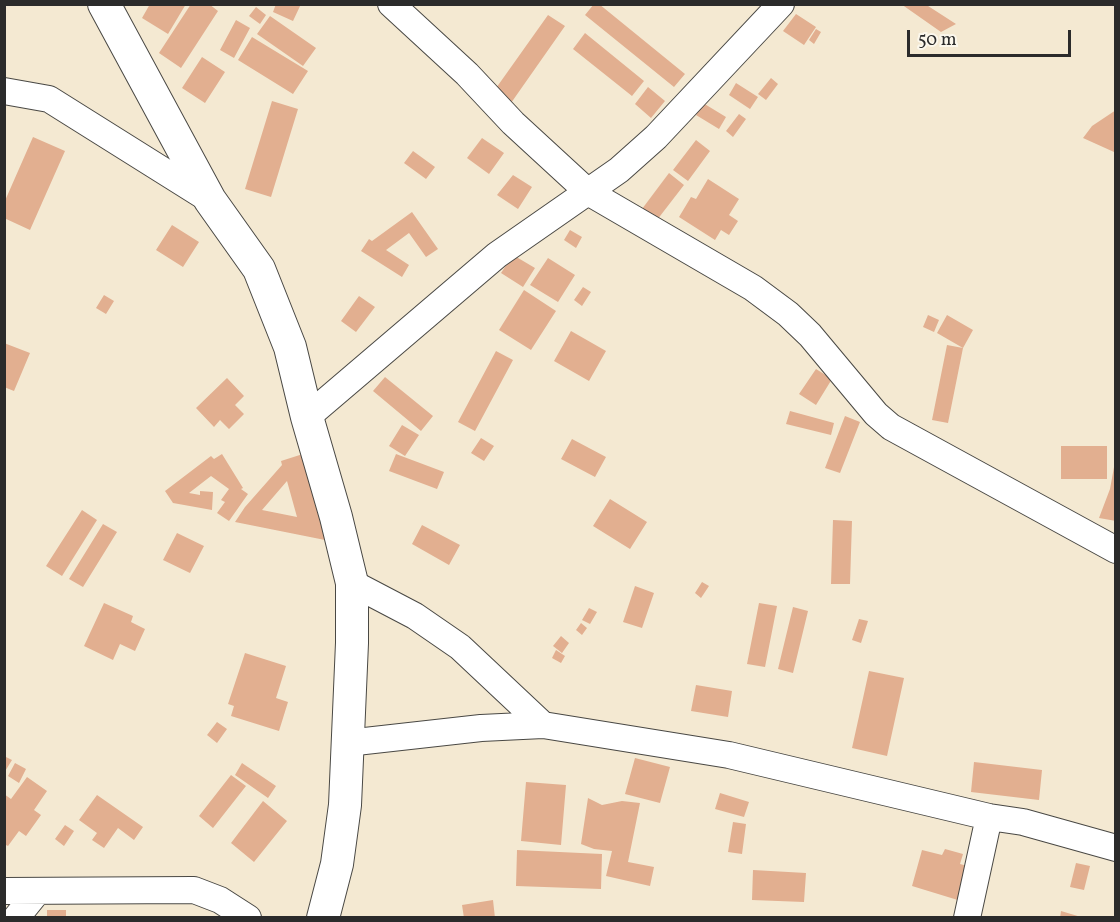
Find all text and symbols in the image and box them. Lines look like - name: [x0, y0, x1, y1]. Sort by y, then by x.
- scale bar: [910, 18, 1074, 56]
- text: 50 m: [918, 28, 957, 53]

